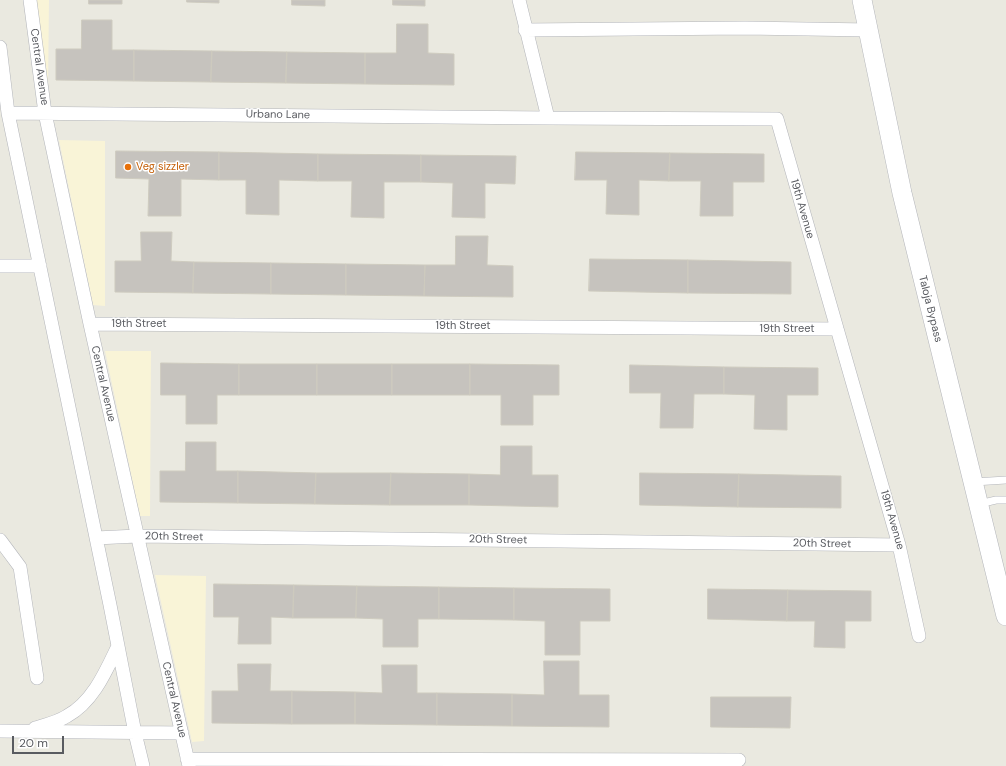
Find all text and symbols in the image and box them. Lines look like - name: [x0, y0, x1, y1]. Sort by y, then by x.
- street label: Central Avenue: [27, 28, 51, 106]
- street label: Urbano Lane: [246, 108, 310, 122]
- place label: Veg sizzler: [136, 160, 189, 174]
- marker: Veg sizzler: [123, 162, 133, 172]
- street label: 19th Avenue: [787, 178, 817, 240]
- street label: Taloja Bypass: [915, 274, 945, 344]
- street label: 19th Street: [111, 317, 167, 331]
- street label: 19th Street: [435, 319, 491, 333]
- street label: 19th Street: [759, 322, 815, 336]
- street label: Central Avenue: [88, 345, 118, 423]
- street label: 19th Avenue: [877, 489, 907, 551]
- street label: 20th Street: [145, 530, 203, 544]
- street label: 20th Street: [469, 533, 527, 547]
- street label: 20th Street: [793, 537, 851, 551]
- street label: Central Avenue: [159, 661, 189, 739]
- scale bar: [14, 728, 66, 754]
- text: 20 m: [19, 735, 48, 751]

